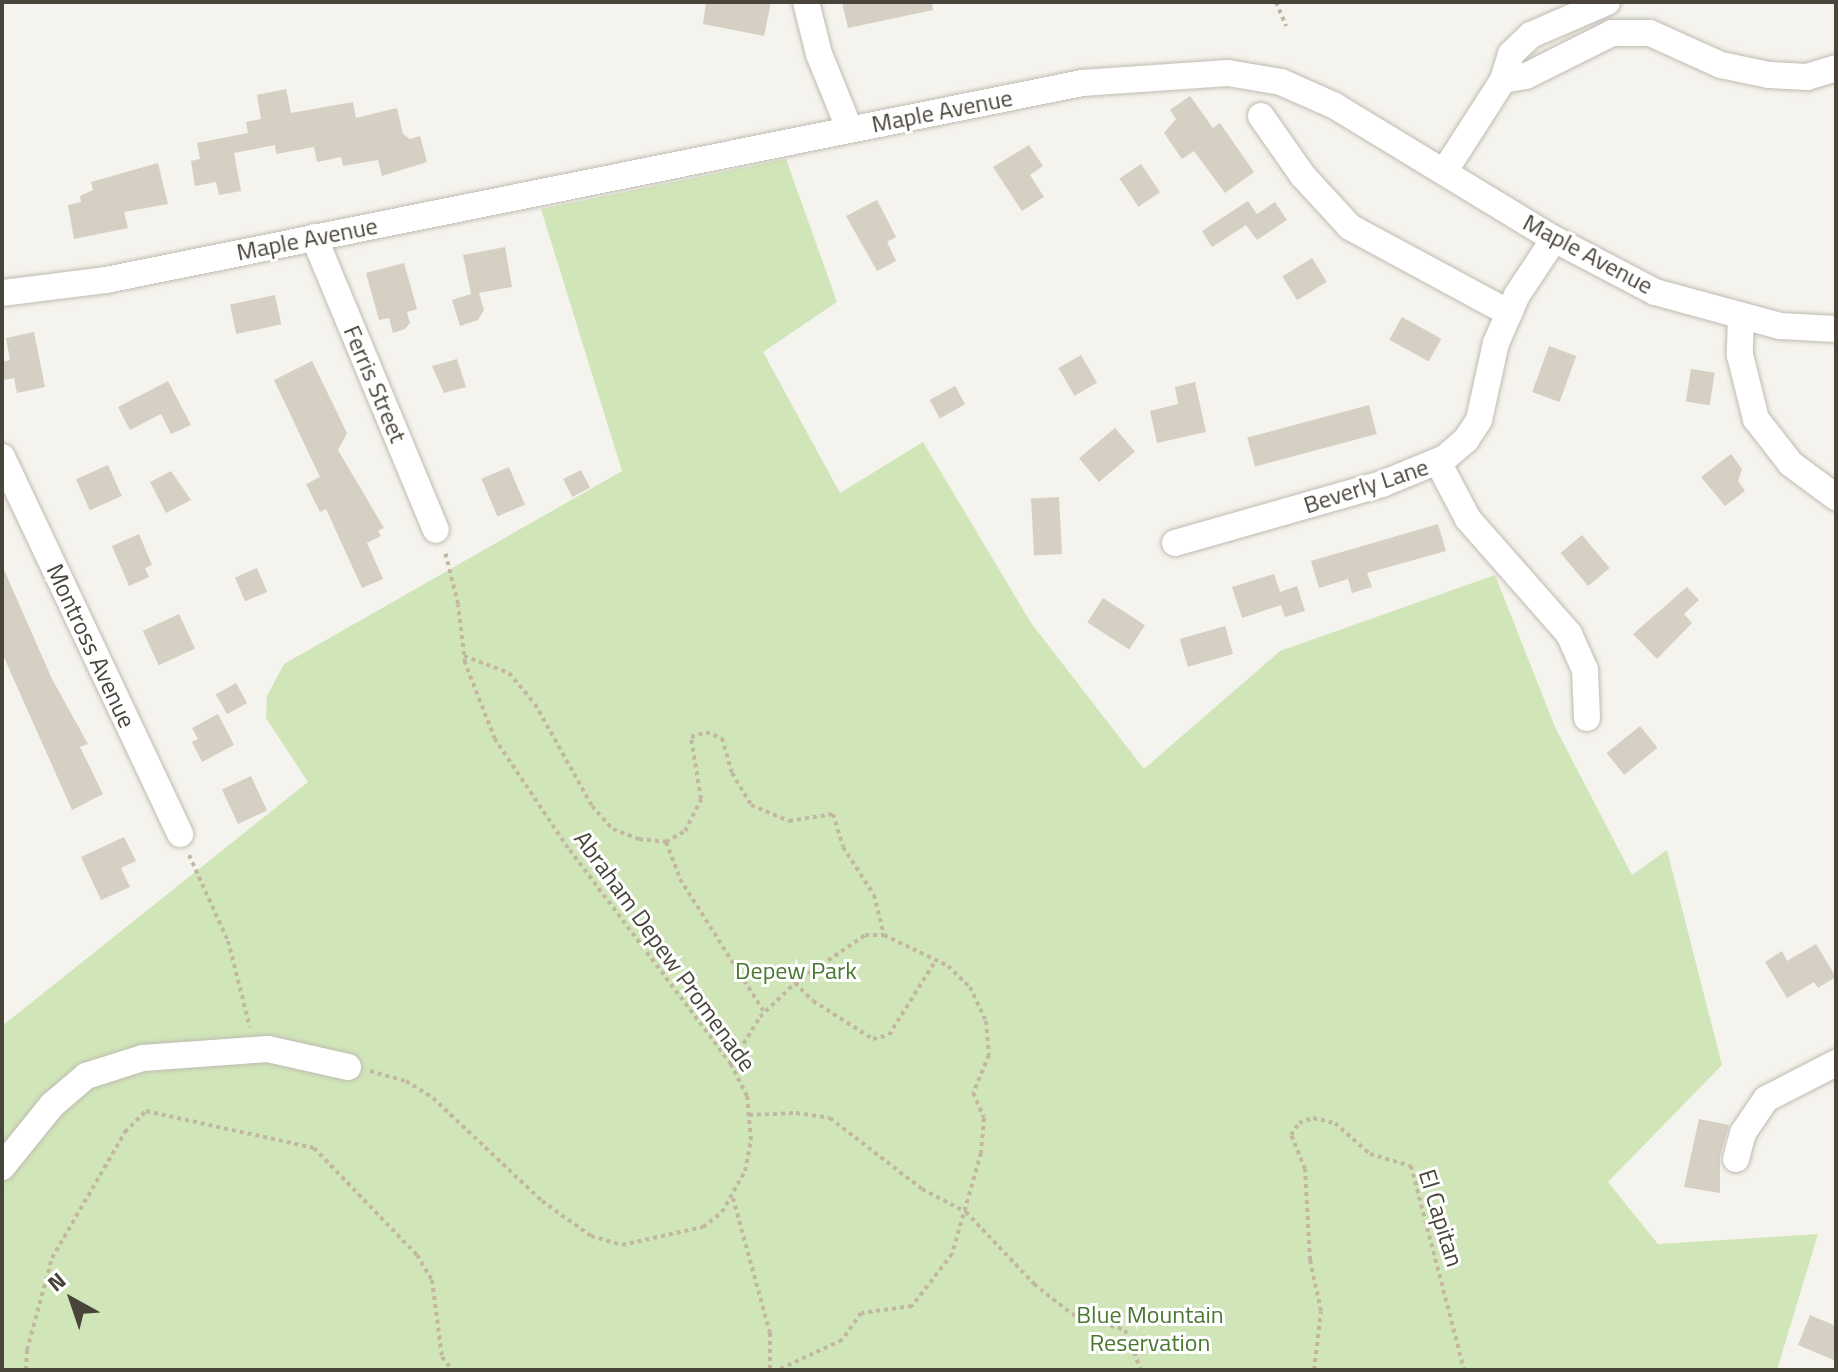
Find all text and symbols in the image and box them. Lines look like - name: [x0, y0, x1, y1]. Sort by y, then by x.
- street label: Maple Avenue: [869, 83, 1015, 139]
- street label: Maple Avenue: [1518, 208, 1658, 300]
- street label: Maple Avenue: [234, 211, 380, 267]
- street label: Ferris Street: [337, 321, 413, 447]
- street label: Beverly Lane: [1300, 452, 1432, 520]
- street label: Montross Avenue: [40, 560, 142, 732]
- street label: Abraham Depew Promenade: [568, 825, 762, 1077]
- park label: Depew Park: [735, 957, 857, 985]
- street label: El Capitan: [1413, 1166, 1469, 1270]
- north arrow: [32, 1260, 112, 1340]
- text: N: [40, 1264, 73, 1300]
- park label: Blue Mountain Reservation: [1076, 1301, 1224, 1357]

